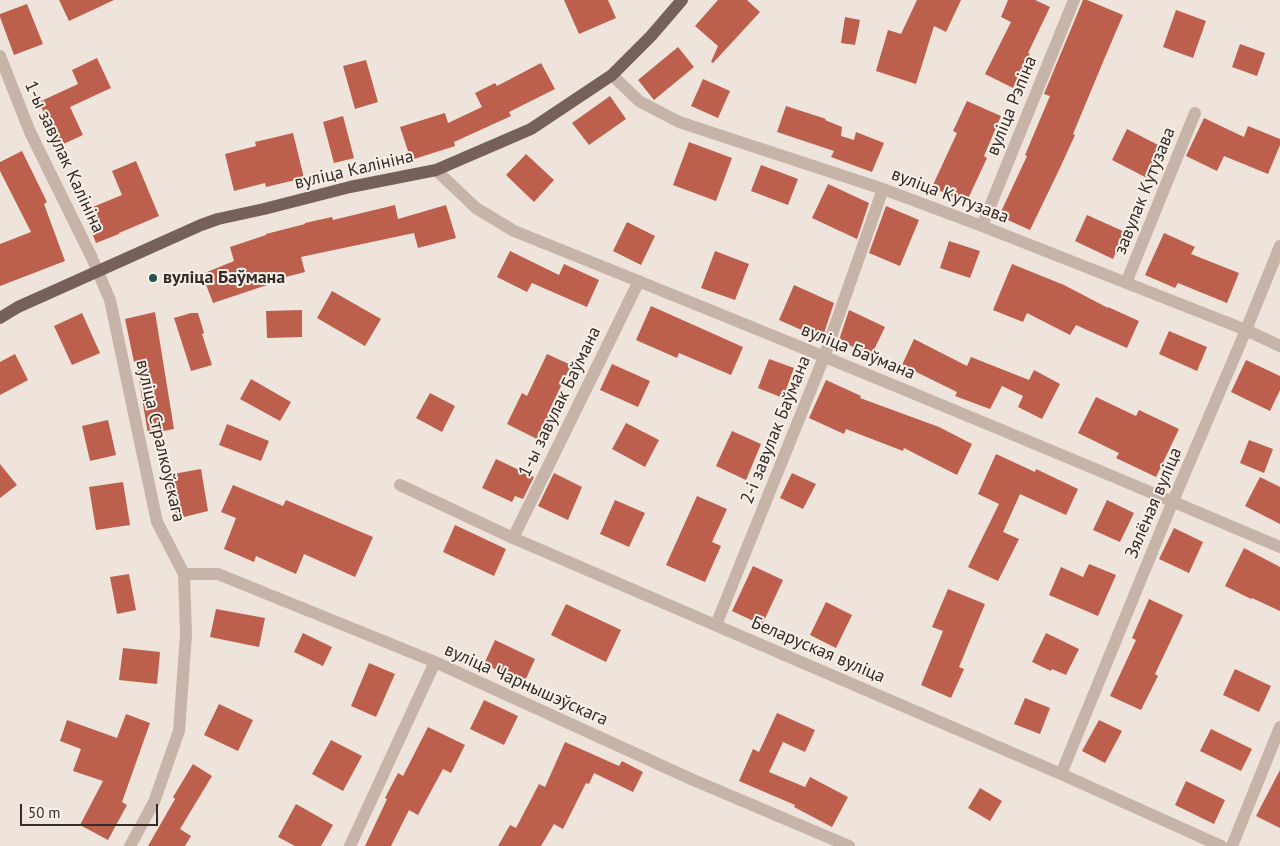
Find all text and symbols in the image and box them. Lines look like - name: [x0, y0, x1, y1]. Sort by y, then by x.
- street label: вуліца Рэпіна: [982, 53, 1042, 159]
- street label: 1-ы завулак Калініна: [19, 78, 109, 236]
- street label: завулак Кутузава: [1110, 124, 1180, 258]
- street label: вуліца Калініна: [292, 146, 416, 194]
- street label: вуліца Кутузава: [888, 164, 1012, 228]
- place label: вуліца Баўмана: [163, 267, 285, 289]
- marker: вуліца Баўмана: [147, 272, 159, 284]
- street label: вуліца Баўмана: [798, 319, 918, 385]
- street label: 1-ы завулак Баўмана: [514, 323, 606, 481]
- street label: 2-і завулак Баўмана: [736, 353, 816, 507]
- street label: вуліца Стралкоўскага: [131, 358, 189, 524]
- street label: Зялёная вуліца: [1121, 444, 1187, 562]
- street label: Беларуская вуліца: [748, 612, 888, 688]
- street label: вуліца Чарнышэўскага: [441, 639, 611, 731]
- scale bar: [22, 794, 160, 826]
- text: 50 m: [28, 803, 61, 822]

